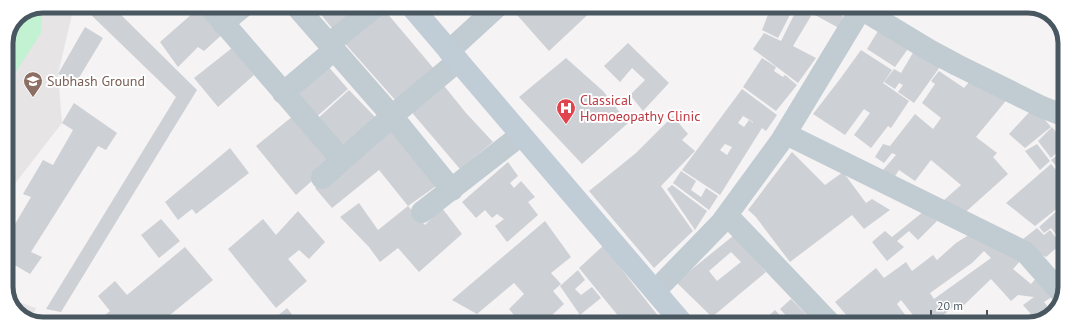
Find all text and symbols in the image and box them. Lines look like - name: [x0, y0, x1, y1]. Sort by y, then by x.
- school or university icon: Subhash Ground: [22, 70, 44, 98]
- place label: Subhash Ground: [47, 72, 145, 90]
- place label: Classical Homoeopathy Clinic: [580, 91, 700, 125]
- hospital icon: Classical Homoeopathy Clinic: [555, 97, 577, 125]
- scale bar: [931, 292, 987, 318]
- text: 20 m: [937, 298, 963, 313]

